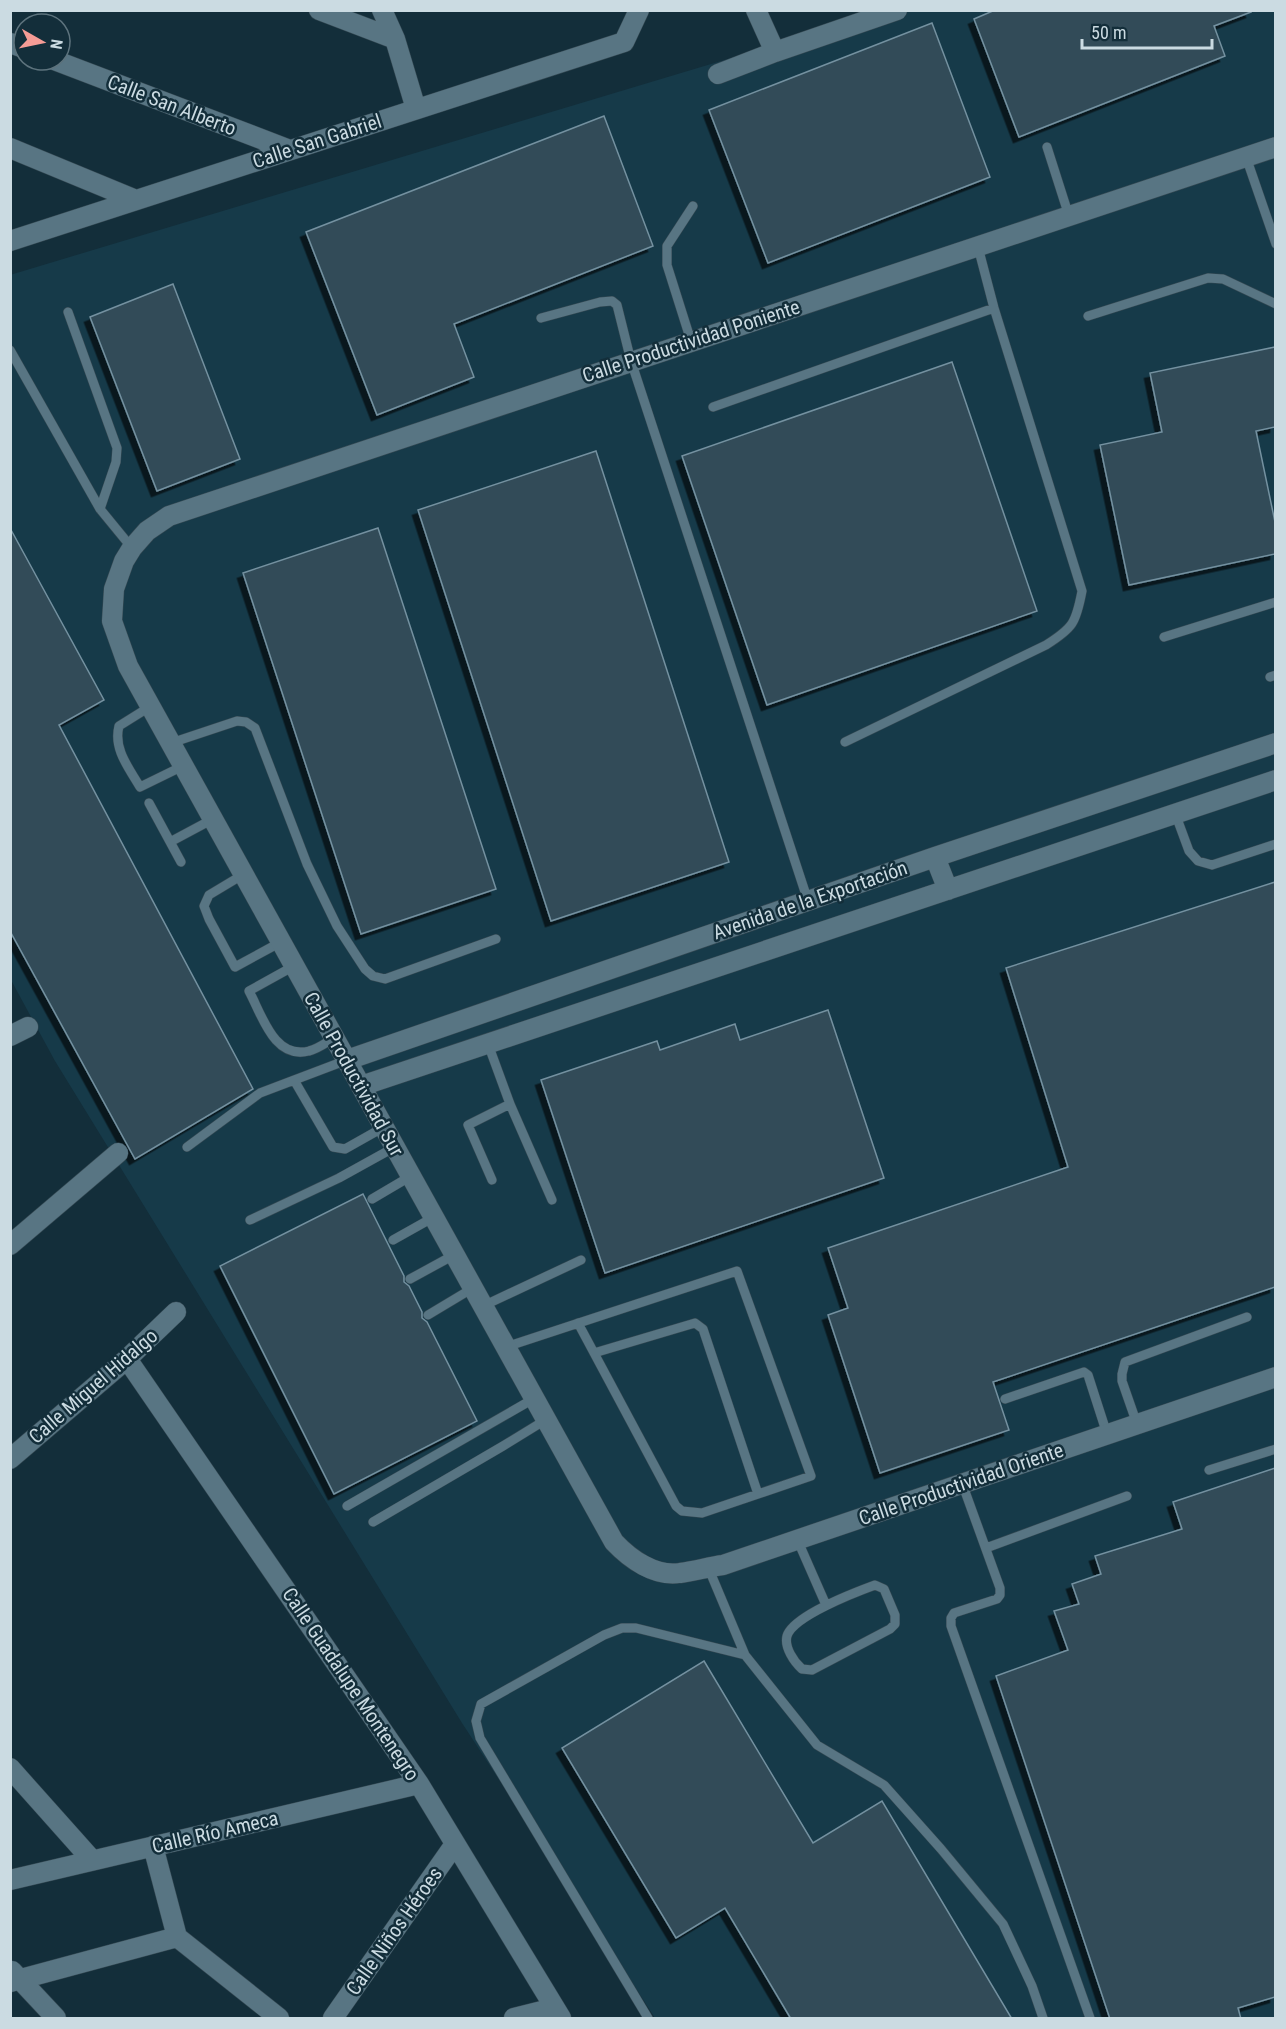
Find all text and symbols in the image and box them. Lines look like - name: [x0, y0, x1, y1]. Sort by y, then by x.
- north arrow: [12, 12, 72, 72]
- scale bar: [1082, 12, 1212, 50]
- text: 50 m: [1091, 22, 1126, 43]
- text: N: [46, 38, 66, 51]
- street label: Calle San Alberto: [104, 69, 240, 141]
- street label: Calle San Gabriel: [249, 109, 385, 173]
- street label: Calle Productividad Poniente: [579, 294, 803, 388]
- street label: Avenida de la Exportación: [710, 855, 910, 945]
- street label: Calle Productividad Sur: [299, 988, 409, 1160]
- street label: Calle Miguel Hidalgo: [24, 1324, 162, 1448]
- street label: Calle Productividad Oriente: [856, 1438, 1066, 1530]
- street label: Calle Guadalupe Montenegro: [277, 1583, 425, 1785]
- street label: Calle Río Ameca: [150, 1806, 280, 1858]
- street label: Calle Niños Héroes: [341, 1862, 447, 2000]

